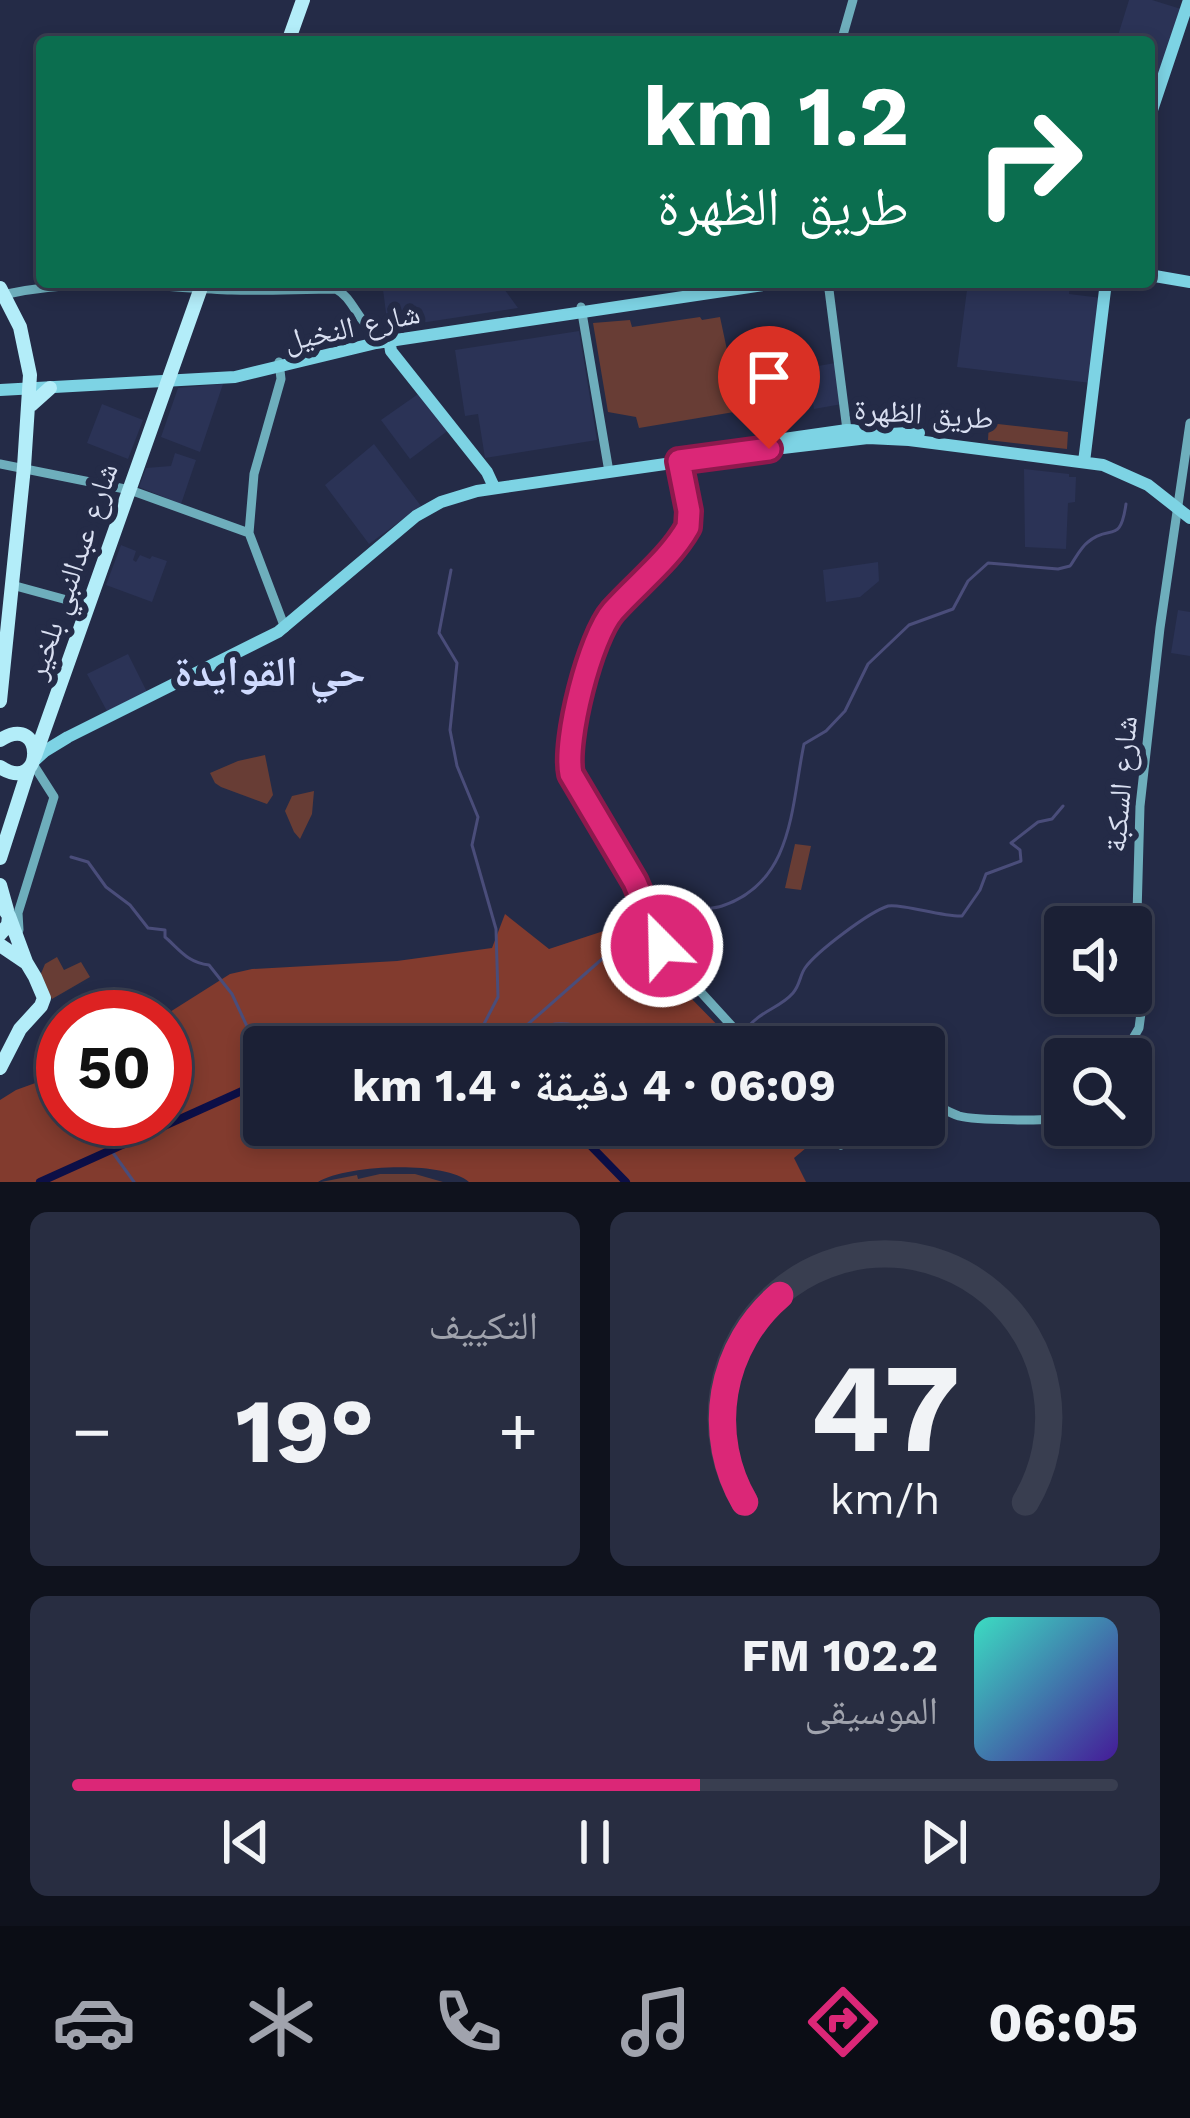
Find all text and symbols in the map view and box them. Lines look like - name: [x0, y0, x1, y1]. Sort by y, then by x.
- text: 1.2 km: [643, 67, 909, 165]
- icon: right: [951, 84, 1107, 240]
- text: طريق الظهرة: [657, 175, 909, 238]
- street label: شارع النخيل: [281, 295, 423, 360]
- pin: [718, 326, 820, 449]
- icon: arrive: [736, 344, 802, 410]
- street label: طريق الظهرة: [853, 391, 995, 437]
- street label: شارع عبدالنبي بلخير: [18, 458, 131, 686]
- district label: حي القوايدة: [174, 647, 366, 704]
- street label: شارع السكبة: [1097, 714, 1146, 854]
- position arrow: [599, 883, 725, 1009]
- map controls: [1044, 906, 1152, 1146]
- button: sound: [1044, 906, 1152, 1014]
- speed limit sign: 50: [36, 990, 192, 1146]
- button: search: [1044, 1038, 1152, 1146]
- text: 06:09 · 4 دقيقة · 1.4 km: [352, 1059, 836, 1112]
- text: التكييف: [429, 1303, 538, 1348]
- text: 47: [810, 1335, 960, 1481]
- text: 19°: [236, 1378, 374, 1484]
- text: −: [72, 1393, 112, 1470]
- text: +: [498, 1393, 538, 1470]
- text: km/h: [830, 1474, 940, 1524]
- text: 102.2 FM: [742, 1629, 938, 1682]
- text: الموسيقى: [805, 1688, 938, 1733]
- icon: previous: [213, 1809, 279, 1875]
- icon: pause: [562, 1809, 628, 1875]
- icon: next: [911, 1809, 977, 1875]
- icon: car: [52, 1980, 136, 2064]
- icon: climate: [239, 1980, 323, 2064]
- icon: phone: [426, 1980, 510, 2064]
- icon: music: [614, 1980, 698, 2064]
- icon: directions: [801, 1980, 885, 2064]
- text: 06:05: [988, 1991, 1138, 2054]

